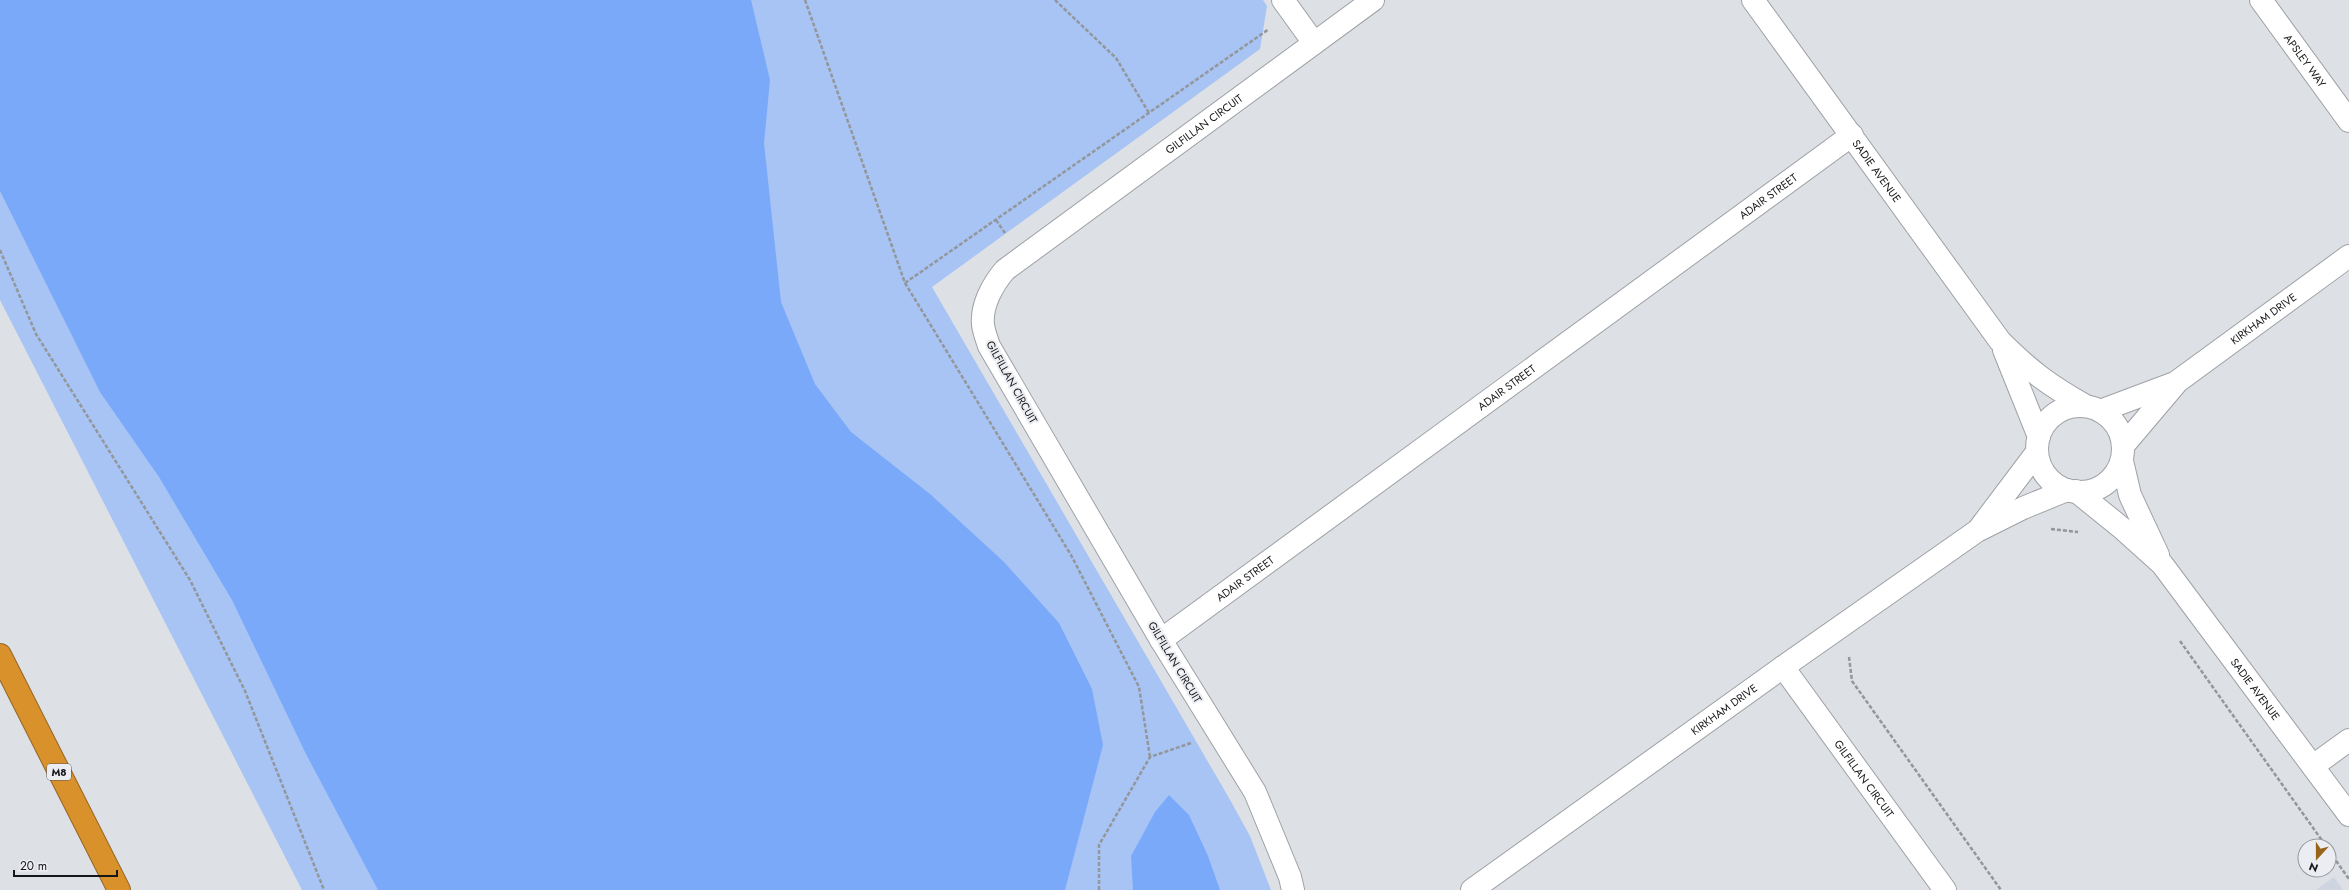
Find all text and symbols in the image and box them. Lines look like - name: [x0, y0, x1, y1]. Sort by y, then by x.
- street label: APSLEY WAY: [2280, 31, 2330, 91]
- street label: GILFILLAN CIRCUIT: [1162, 90, 1246, 158]
- street label: SADIE AVENUE: [1849, 136, 1905, 205]
- street label: ADAIR STREET: [1736, 170, 1800, 223]
- street label: KIRKHAM DRIVE: [2227, 289, 2300, 348]
- street label: GILFILLAN CIRCUIT: [983, 338, 1041, 426]
- street label: ADAIR STREET: [1474, 361, 1539, 414]
- street label: ADAIR STREET: [1213, 552, 1277, 605]
- street label: GILFILLAN CIRCUIT: [1144, 618, 1206, 706]
- street label: SADIE AVENUE: [2227, 655, 2284, 724]
- street label: KIRKHAM DRIVE: [1687, 680, 1760, 739]
- street label: GILFILLAN CIRCUIT: [1830, 737, 1898, 821]
- road number: M8: [47, 764, 71, 780]
- north arrow: [2297, 838, 2337, 878]
- scale bar: [14, 852, 117, 878]
- text: 20 m: [20, 857, 47, 875]
- text: N: [2306, 858, 2320, 876]

